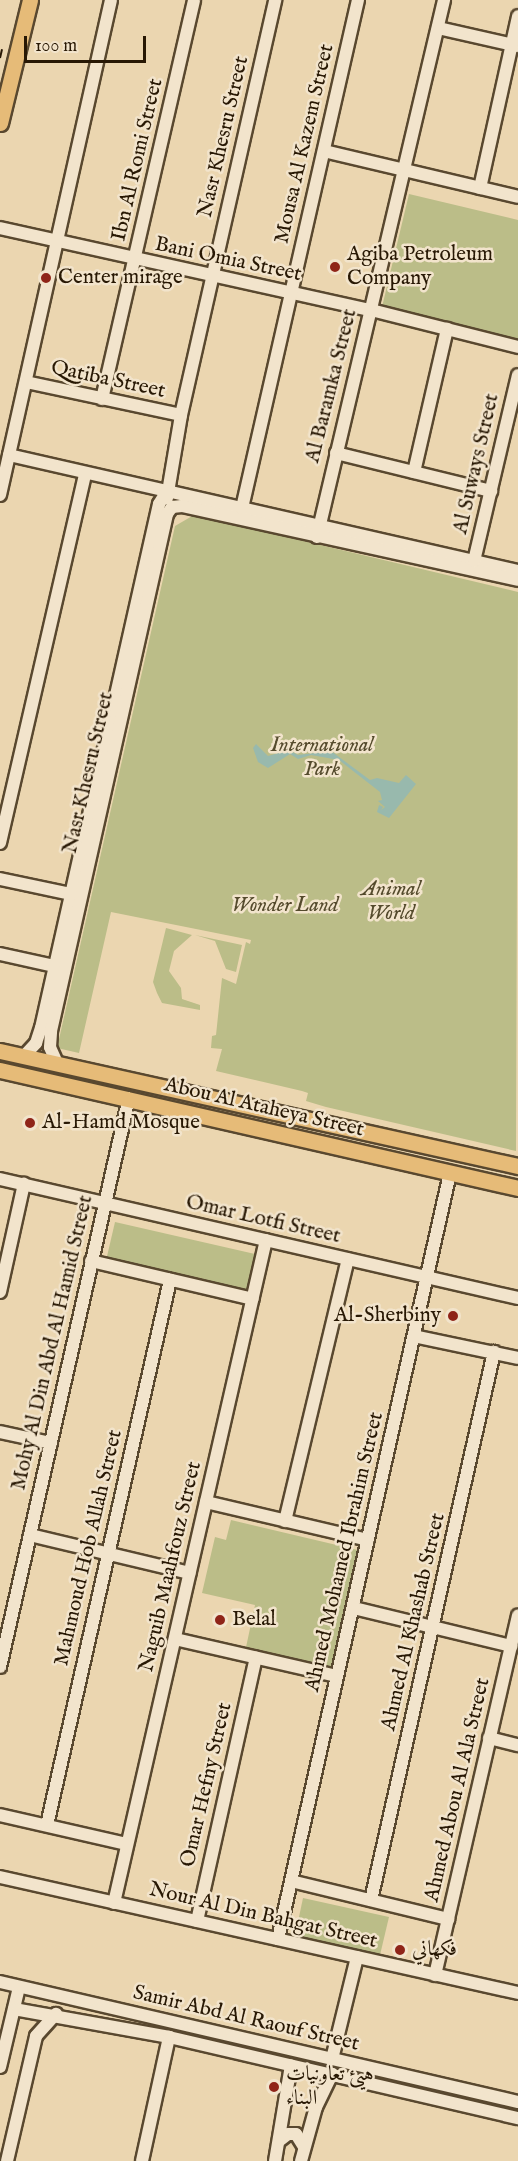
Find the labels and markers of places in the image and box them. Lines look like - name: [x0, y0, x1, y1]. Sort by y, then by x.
- place label: Agiba Petroleum Company: [347, 242, 493, 292]
- marker: Agiba Petroleum Company: [328, 260, 342, 274]
- place label: Center mirage: [58, 265, 183, 291]
- marker: Center mirage: [39, 271, 53, 285]
- place label: Al-Hamd Mosque: [42, 1110, 200, 1136]
- marker: Al-Hamd Mosque: [23, 1116, 37, 1130]
- place label: Al-Sherbiny: [334, 1303, 441, 1329]
- marker: Al-Sherbiny: [446, 1309, 460, 1323]
- place label: Belal: [232, 1607, 276, 1633]
- marker: Belal: [213, 1613, 227, 1627]
- place label: فكهاني: [412, 1937, 457, 1963]
- marker: فكهاني: [393, 1943, 407, 1957]
- place label: هيئ تعاونيات البناء: [286, 2062, 374, 2112]
- marker: هيئ تعاونيات البناء: [267, 2080, 281, 2094]

